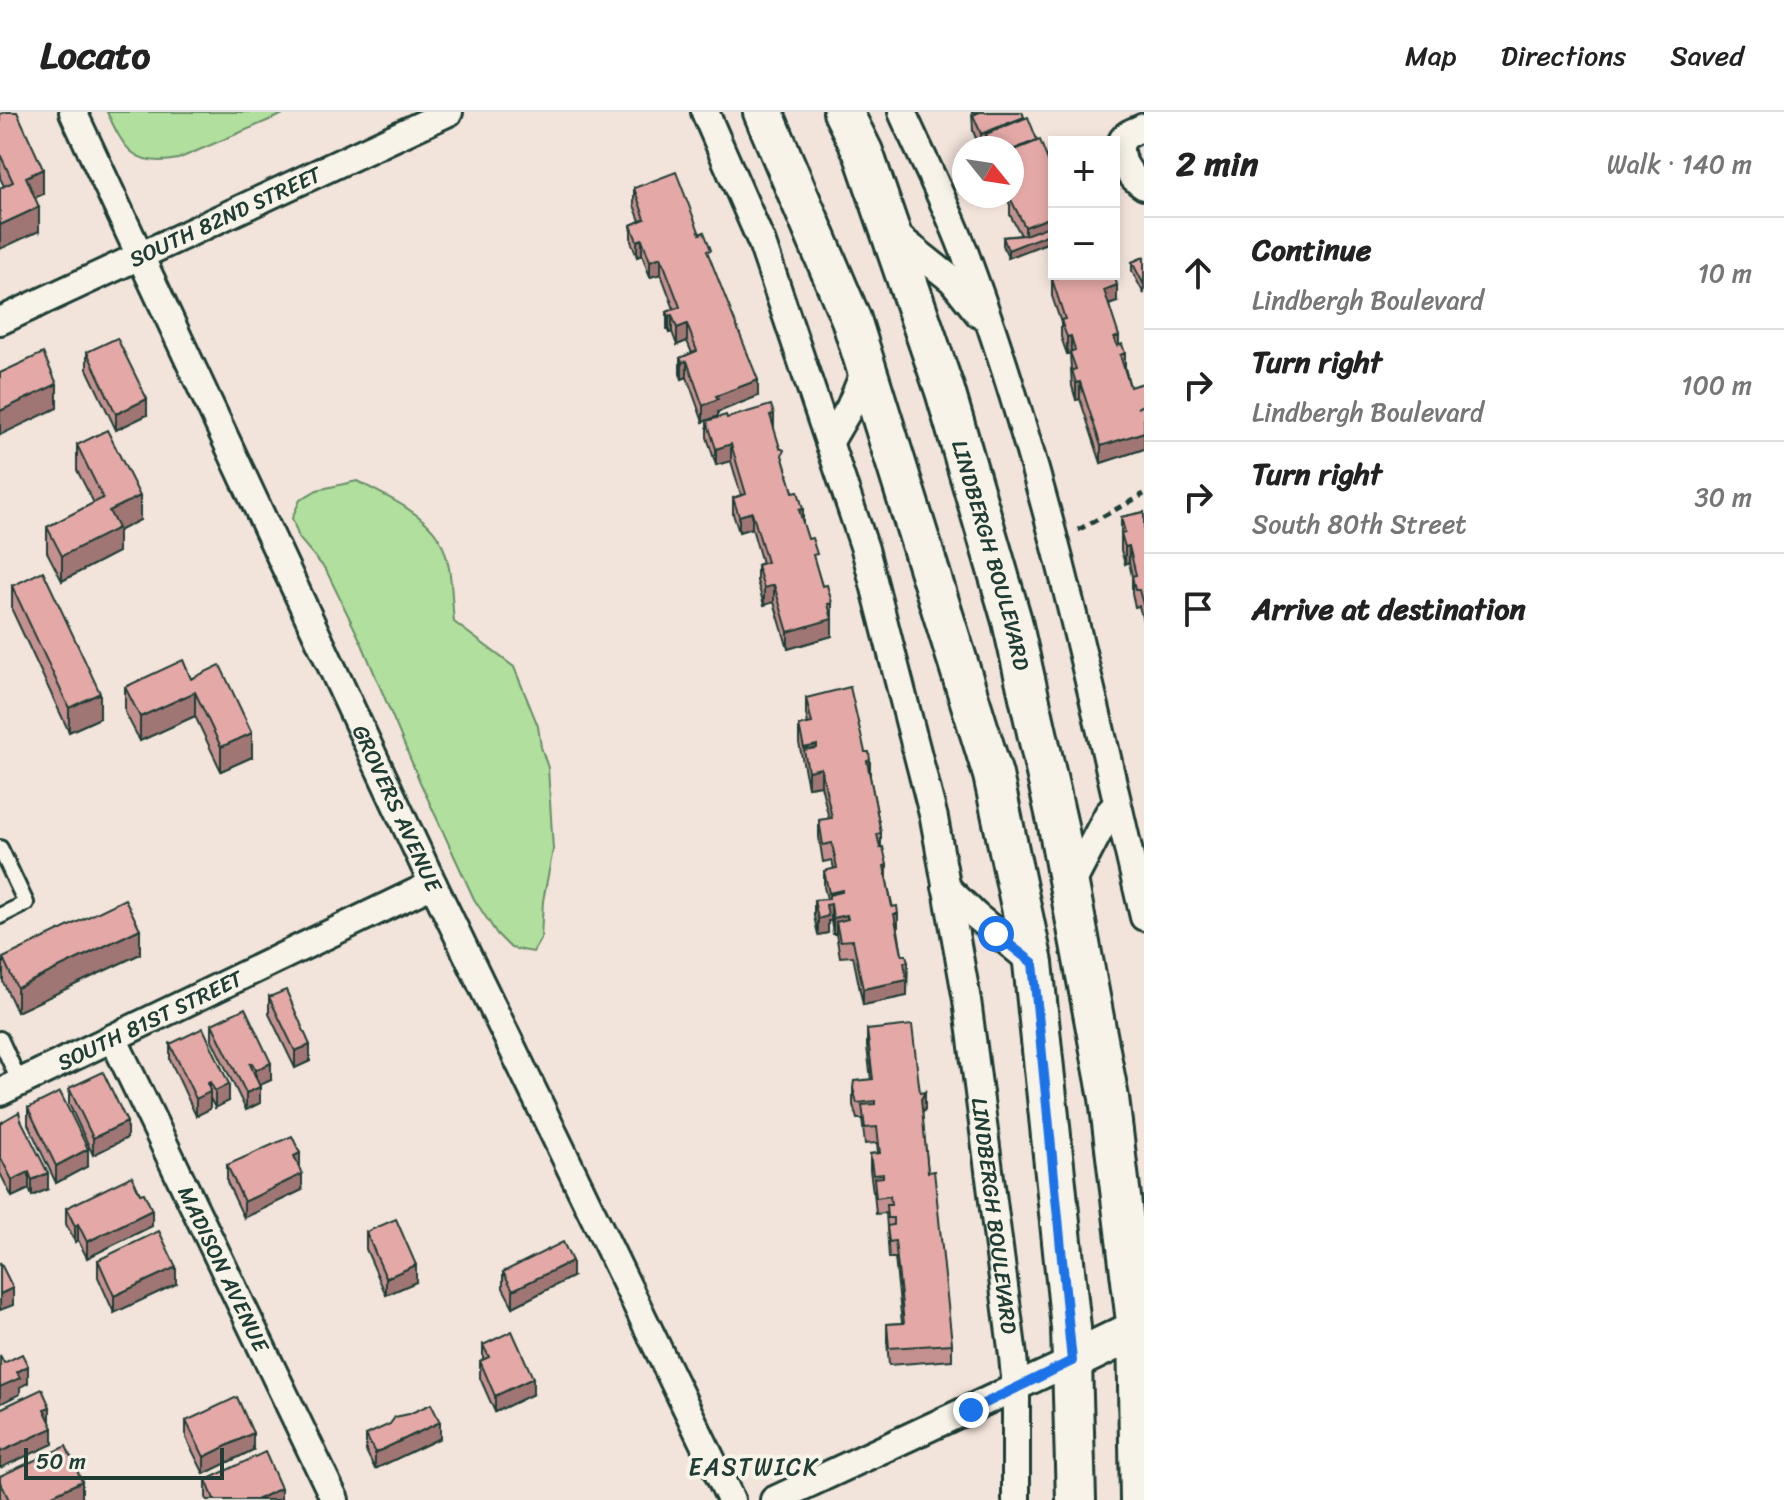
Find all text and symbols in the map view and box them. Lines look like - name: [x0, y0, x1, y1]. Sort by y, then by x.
- text: Locato: [40, 22, 150, 89]
- text: Map: [1405, 31, 1457, 80]
- text: Directions: [1501, 31, 1626, 80]
- text: Saved: [1670, 31, 1744, 80]
- text: 2 min: [1176, 134, 1258, 194]
- north arrow: [952, 136, 1024, 208]
- map controls: [1048, 136, 1120, 280]
- button: +: [1048, 136, 1120, 208]
- text: Walk · 140 m: [1607, 141, 1752, 187]
- street label: SOUTH 82ND STREET: [122, 154, 328, 278]
- button: −: [1048, 208, 1120, 280]
- text: Continue: [1252, 223, 1371, 277]
- text: 10 m: [1698, 250, 1752, 296]
- icon: ahead: [1176, 251, 1220, 295]
- text: Lindbergh Boulevard: [1252, 277, 1484, 323]
- text: Turn right: [1252, 335, 1382, 389]
- text: 100 m: [1681, 362, 1752, 408]
- icon: right: [1176, 363, 1220, 407]
- text: Lindbergh Boulevard: [1252, 389, 1484, 435]
- street label: LINDBERGH BOULEVARD: [941, 435, 1042, 674]
- text: Turn right: [1252, 447, 1382, 501]
- text: 30 m: [1695, 474, 1752, 520]
- icon: right: [1176, 475, 1220, 519]
- text: South 80th Street: [1252, 501, 1467, 547]
- text: Arrive at destination: [1252, 582, 1526, 636]
- icon: arrive: [1176, 587, 1220, 631]
- street label: GROVERS AVENUE: [342, 718, 454, 900]
- route start: [978, 916, 1014, 952]
- street label: SOUTH 81ST STREET: [50, 958, 250, 1081]
- street label: LINDBERGH BOULEVARD: [960, 1095, 1029, 1336]
- street label: MADISON AVENUE: [167, 1179, 281, 1360]
- route end: [953, 1392, 989, 1428]
- text: 50 m: [36, 1442, 86, 1481]
- scale bar: [24, 1444, 224, 1480]
- district label: EASTWICK: [688, 1446, 820, 1488]

